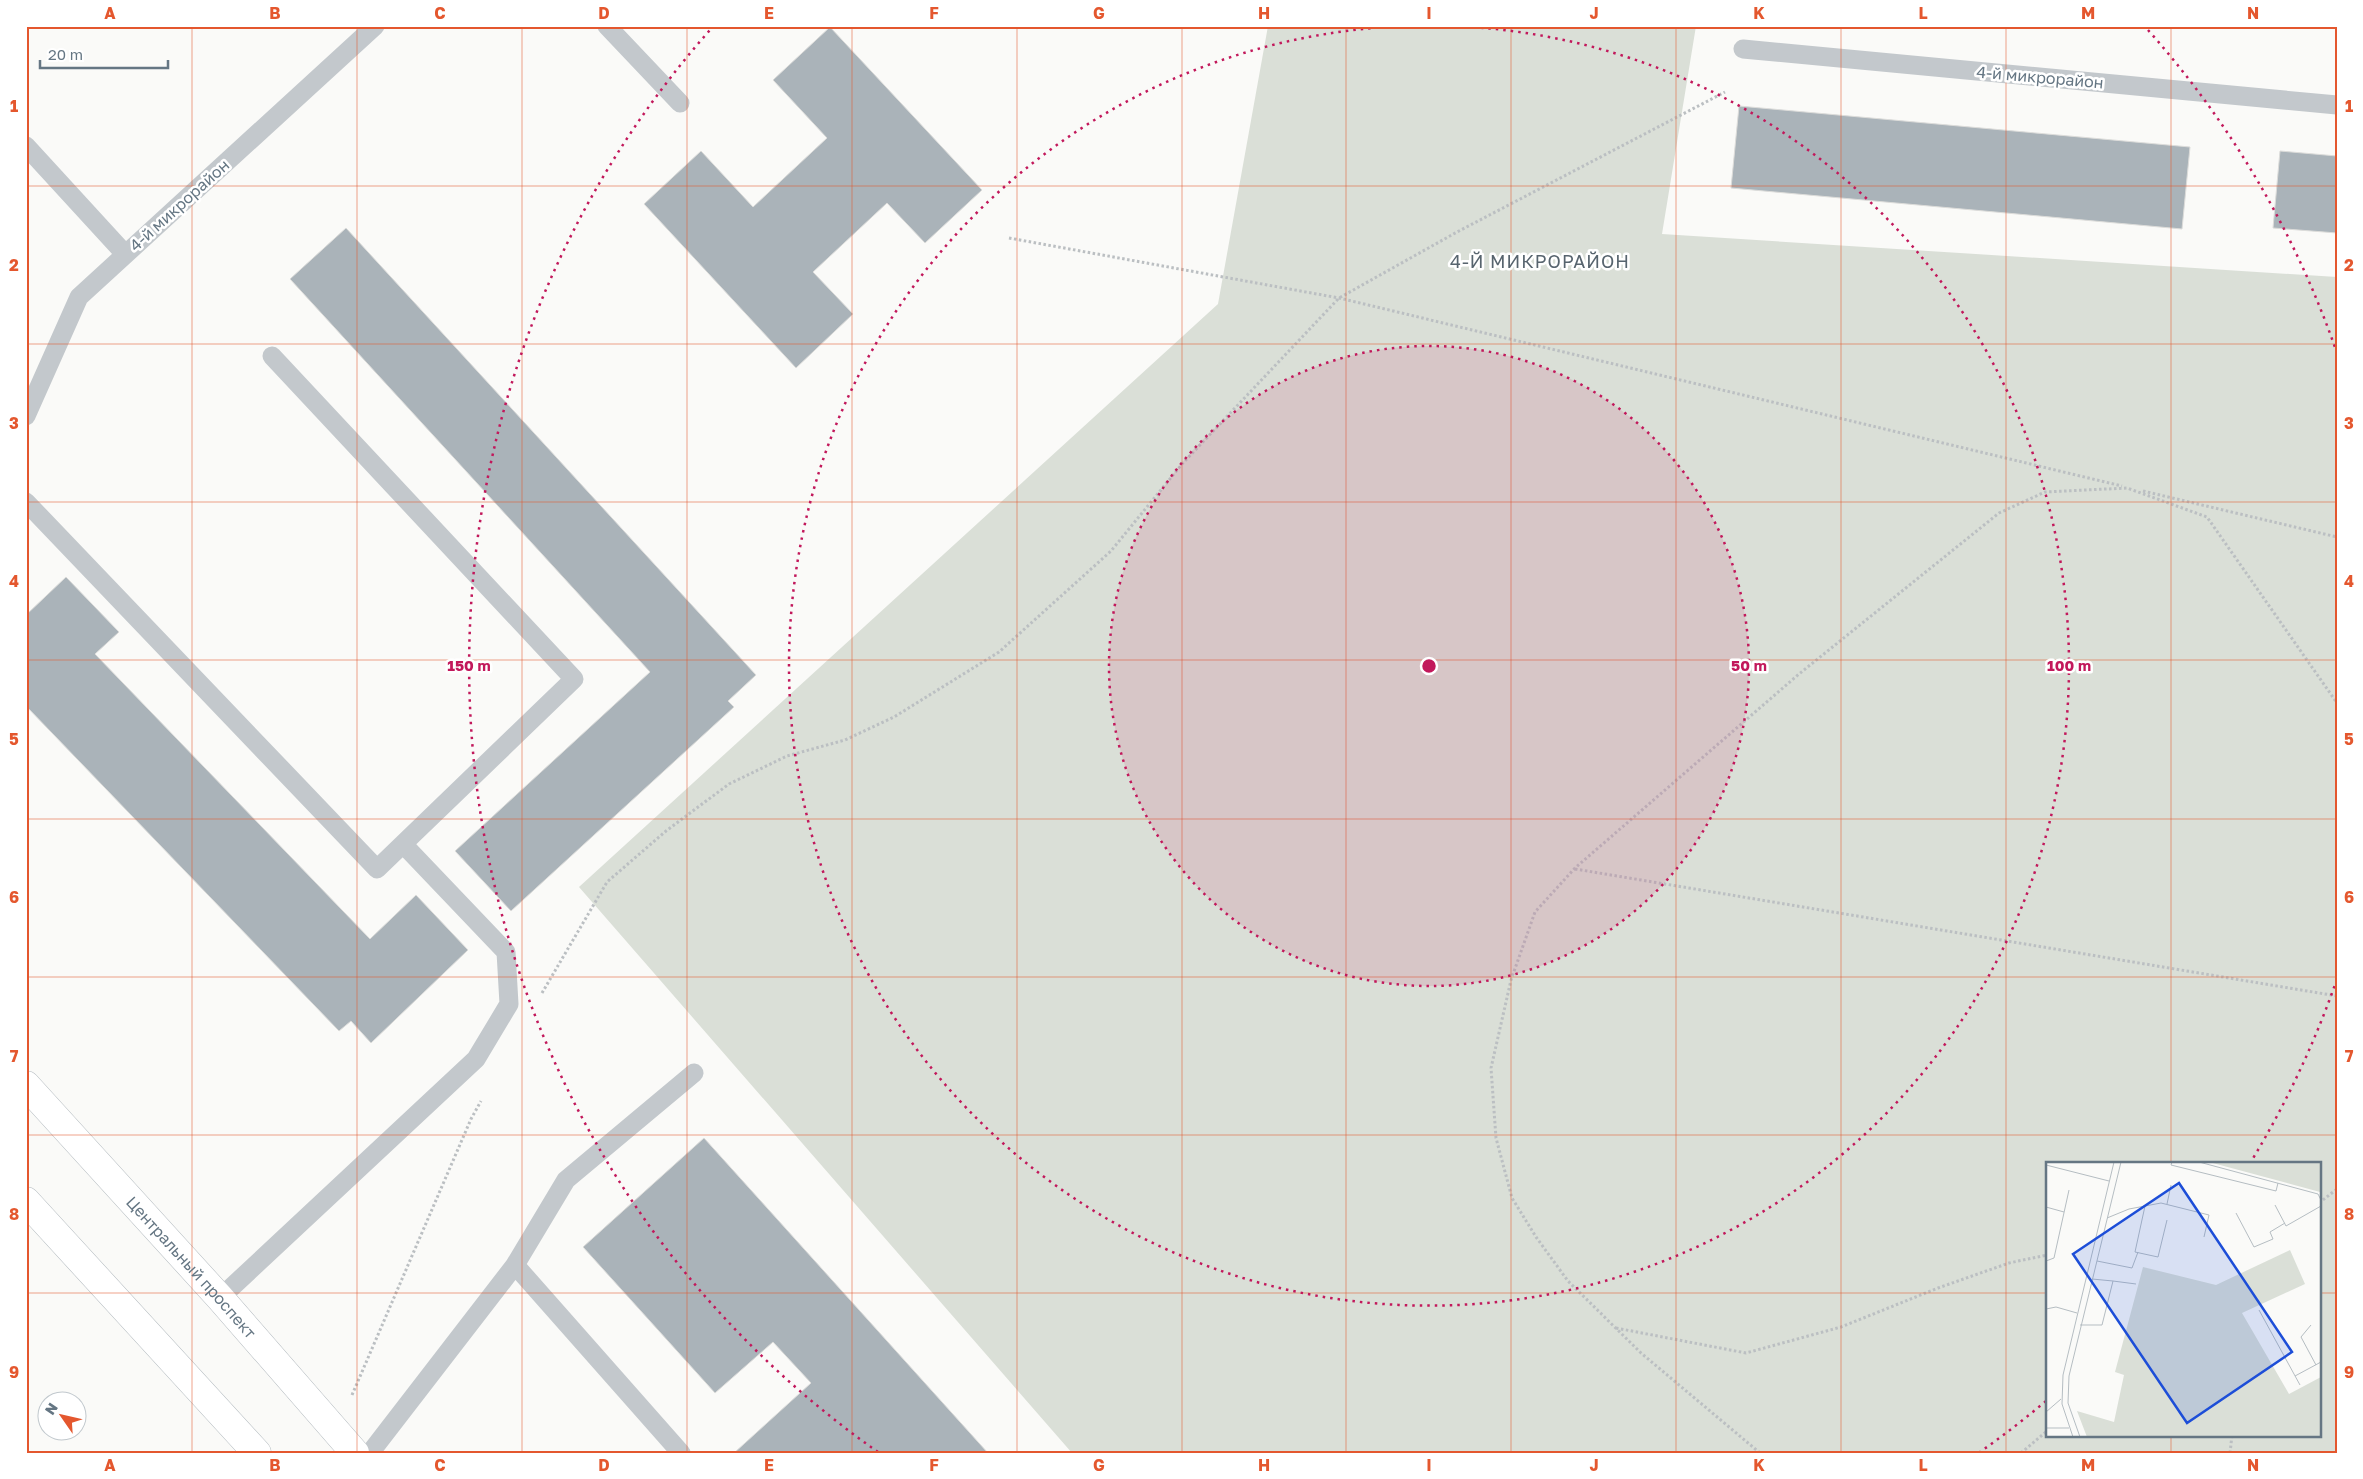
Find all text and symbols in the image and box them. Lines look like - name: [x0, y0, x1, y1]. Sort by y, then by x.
- text: A: [104, 3, 116, 23]
- text: B: [269, 3, 281, 23]
- text: C: [434, 3, 446, 23]
- text: D: [598, 3, 610, 23]
- text: E: [764, 3, 774, 23]
- text: F: [929, 3, 939, 23]
- text: G: [1093, 3, 1105, 23]
- text: H: [1258, 3, 1270, 23]
- text: I: [1426, 3, 1432, 23]
- text: J: [1589, 3, 1599, 23]
- text: K: [1753, 3, 1765, 23]
- text: L: [1918, 3, 1928, 23]
- text: M: [2081, 3, 2095, 23]
- text: N: [2247, 3, 2259, 23]
- scale bar: [40, 38, 168, 70]
- text: 20 m: [48, 45, 83, 63]
- street label: 4-й микрорайон: [1976, 61, 2104, 93]
- text: 1: [10, 96, 18, 116]
- text: 1: [2345, 96, 2353, 116]
- street label: 4-й микрорайон: [125, 155, 233, 255]
- district label: 4-Й МИКРОРАЙОН: [1450, 250, 1630, 272]
- text: 2: [9, 255, 19, 275]
- text: 2: [2344, 255, 2354, 275]
- text: 3: [9, 413, 19, 433]
- text: 3: [2344, 413, 2354, 433]
- text: 4: [9, 571, 19, 591]
- text: 4: [2344, 571, 2354, 591]
- text: 150 m: [447, 656, 491, 674]
- text: 50 m: [1731, 656, 1767, 674]
- text: 100 m: [2047, 656, 2091, 674]
- centre of rings: [1420, 657, 1438, 675]
- text: 5: [9, 729, 19, 749]
- text: 5: [2344, 729, 2354, 749]
- text: 6: [9, 887, 19, 907]
- text: 6: [2344, 887, 2354, 907]
- text: 7: [10, 1046, 19, 1066]
- text: 7: [2345, 1046, 2354, 1066]
- inset map: [2046, 1162, 2320, 1436]
- street label: Центральный проспект: [122, 1192, 261, 1343]
- text: 8: [9, 1204, 19, 1224]
- text: 8: [2344, 1204, 2354, 1224]
- text: 9: [9, 1362, 19, 1382]
- text: 9: [2344, 1362, 2354, 1382]
- north arrow: [38, 1392, 88, 1442]
- text: N: [41, 1399, 61, 1418]
- text: A: [104, 1455, 116, 1475]
- text: B: [269, 1455, 281, 1475]
- text: C: [434, 1455, 446, 1475]
- text: D: [598, 1455, 610, 1475]
- text: E: [764, 1455, 774, 1475]
- text: F: [929, 1455, 939, 1475]
- text: G: [1093, 1455, 1105, 1475]
- text: H: [1258, 1455, 1270, 1475]
- text: I: [1426, 1455, 1432, 1475]
- text: J: [1589, 1455, 1599, 1475]
- text: K: [1753, 1455, 1765, 1475]
- text: L: [1918, 1455, 1928, 1475]
- text: M: [2081, 1455, 2095, 1475]
- text: N: [2247, 1455, 2259, 1475]

